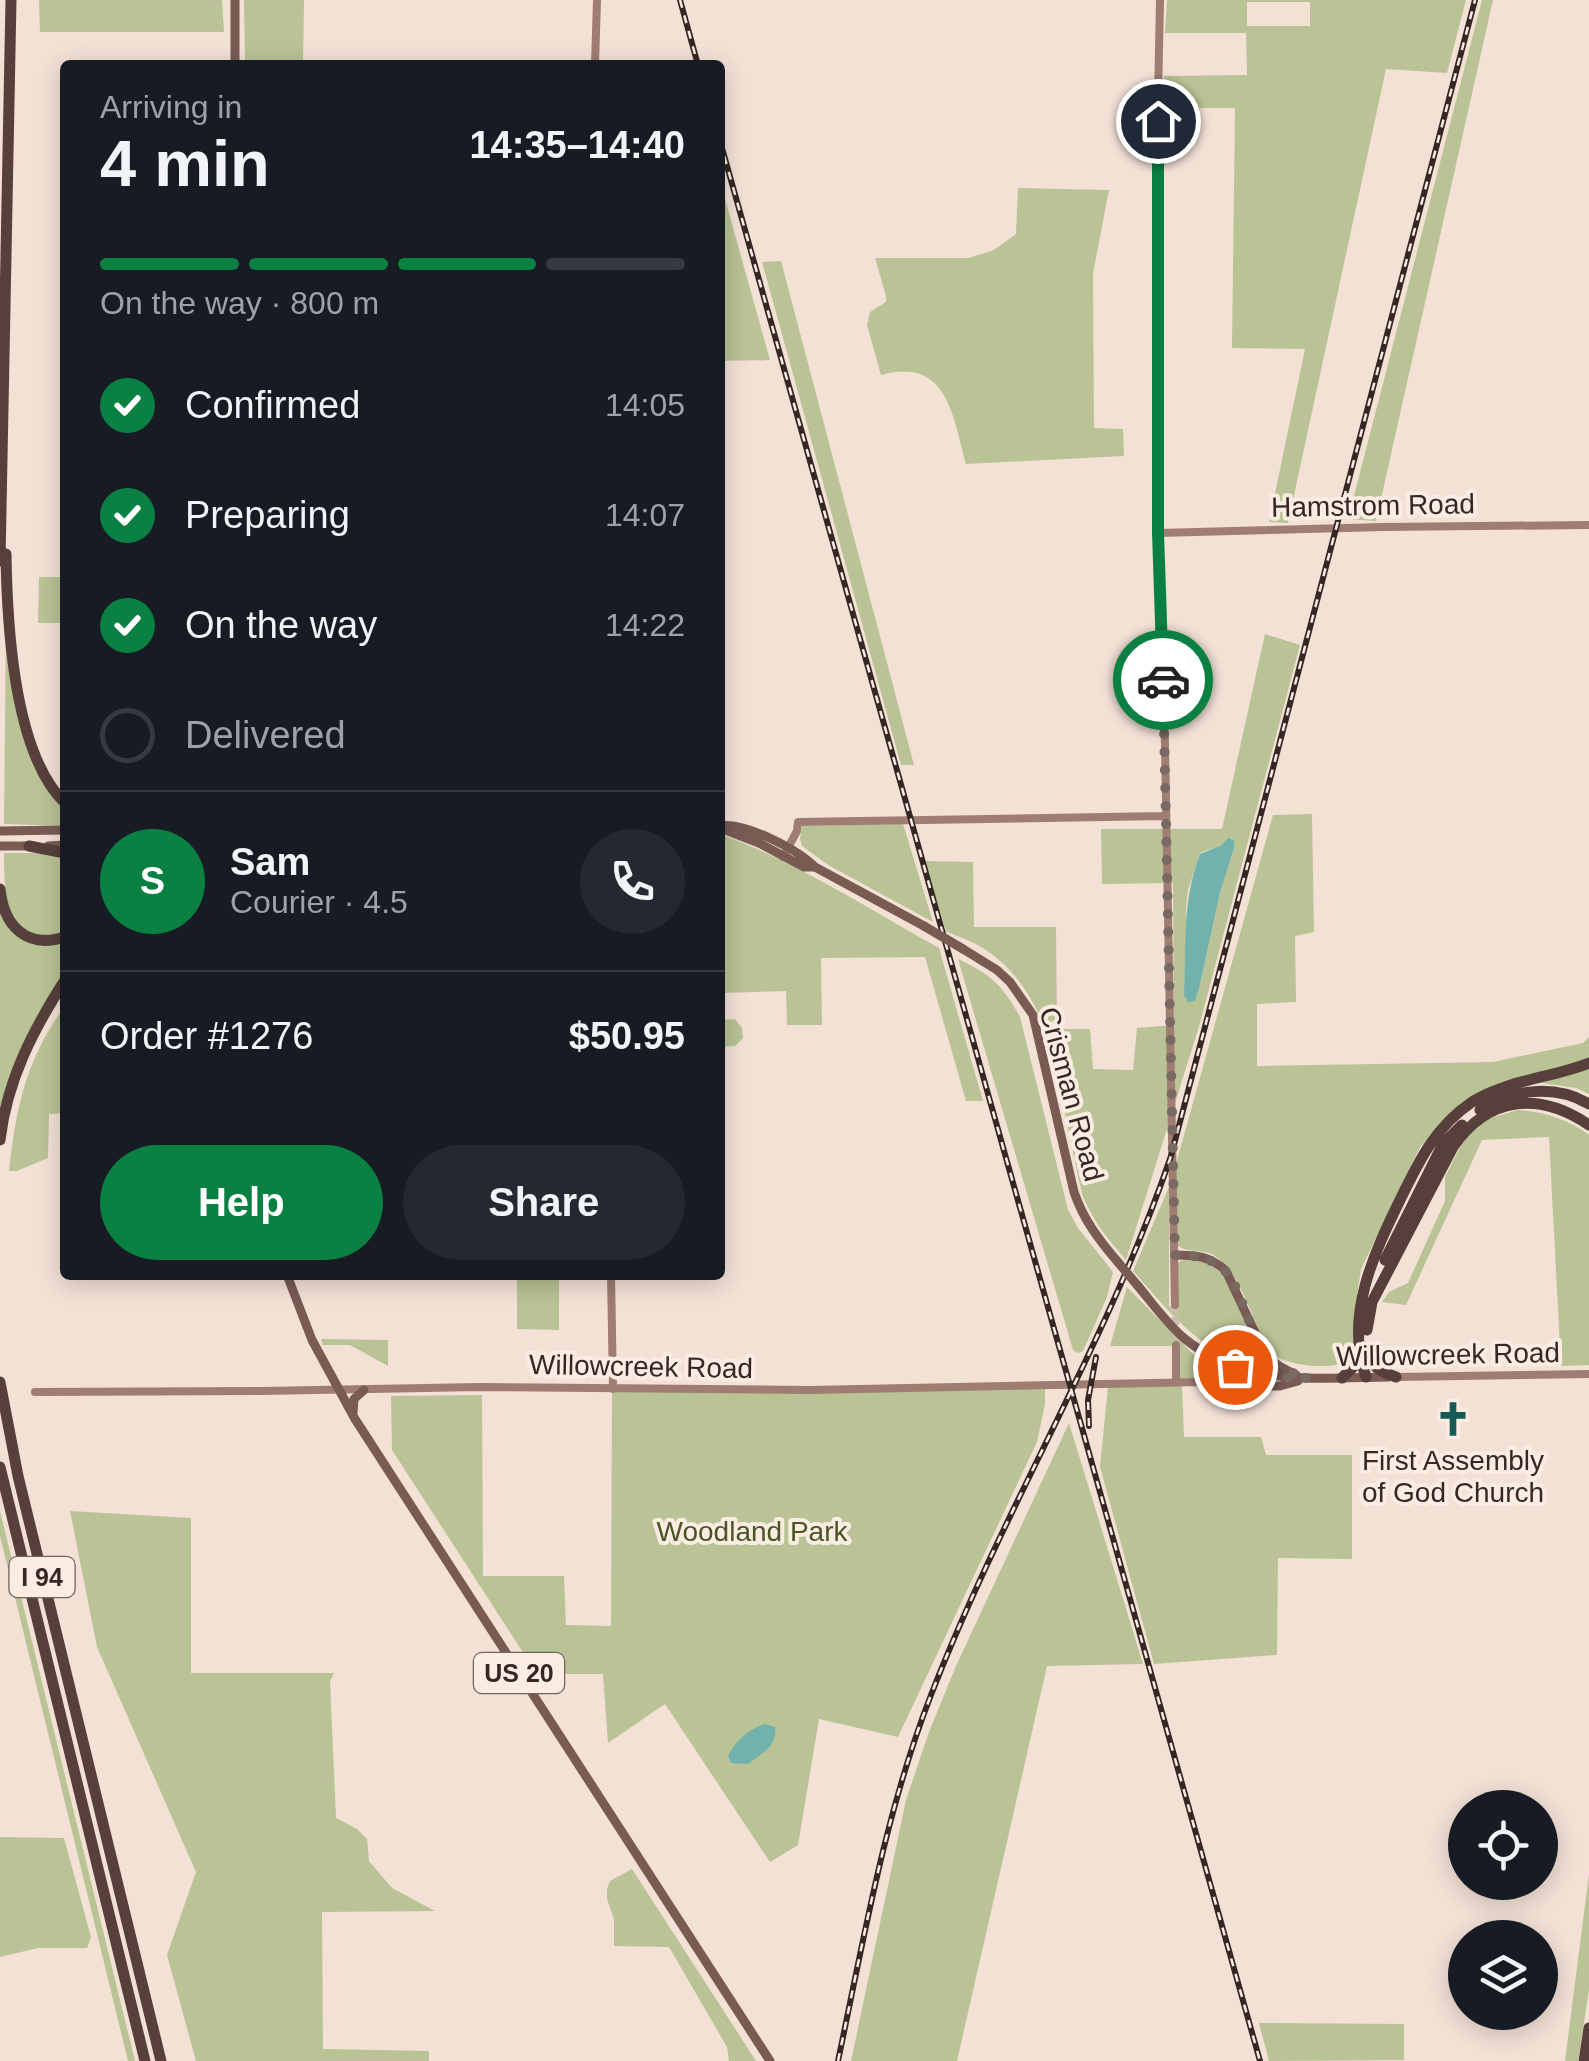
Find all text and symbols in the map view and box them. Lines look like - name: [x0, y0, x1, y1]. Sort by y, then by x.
- pin: [1116, 79, 1201, 164]
- text: Arriving in: [100, 89, 242, 125]
- icon: home: [1131, 94, 1186, 149]
- text: 14:35–14:40: [469, 124, 685, 166]
- text: 4 min: [100, 127, 270, 200]
- text: On the way · 800 m: [100, 285, 379, 321]
- icon: check: [100, 378, 155, 433]
- text: Confirmed: [185, 384, 360, 426]
- text: 14:05: [605, 387, 685, 423]
- icon: check: [100, 488, 155, 543]
- street label: Hamstrom Road: [1271, 488, 1475, 523]
- text: Preparing: [185, 494, 350, 536]
- text: 14:07: [605, 497, 685, 533]
- icon: check: [100, 598, 155, 653]
- text: On the way: [185, 604, 377, 646]
- text: 14:22: [605, 607, 685, 643]
- courier: [1113, 630, 1213, 730]
- icon: car: [1136, 653, 1191, 708]
- text: Delivered: [185, 714, 346, 756]
- button: phone: [580, 829, 685, 934]
- text: Sam: [230, 841, 310, 883]
- text: S: [140, 860, 165, 902]
- text: Courier · 4.5: [230, 884, 408, 920]
- street label: Crisman Road: [1033, 1004, 1110, 1185]
- text: Order #1276: [100, 1015, 313, 1057]
- text: $50.95: [569, 1015, 685, 1057]
- button: Help: [100, 1145, 383, 1260]
- button: Share: [403, 1145, 685, 1260]
- pin: [1193, 1325, 1278, 1410]
- street label: Willowcreek Road: [1336, 1337, 1560, 1372]
- icon: bag: [1208, 1340, 1263, 1395]
- street label: Willowcreek Road: [529, 1349, 753, 1384]
- church icon: First Assembly of God Church: [1434, 1400, 1472, 1438]
- place label: First Assembly of God Church: [1362, 1445, 1544, 1508]
- park label: Woodland Park: [657, 1516, 848, 1547]
- road number: I 94: [10, 1557, 74, 1597]
- road number: US 20: [474, 1653, 564, 1693]
- map controls: [1448, 1790, 1558, 2030]
- button: locate: [1448, 1790, 1558, 1900]
- button: layers: [1448, 1920, 1558, 2030]

